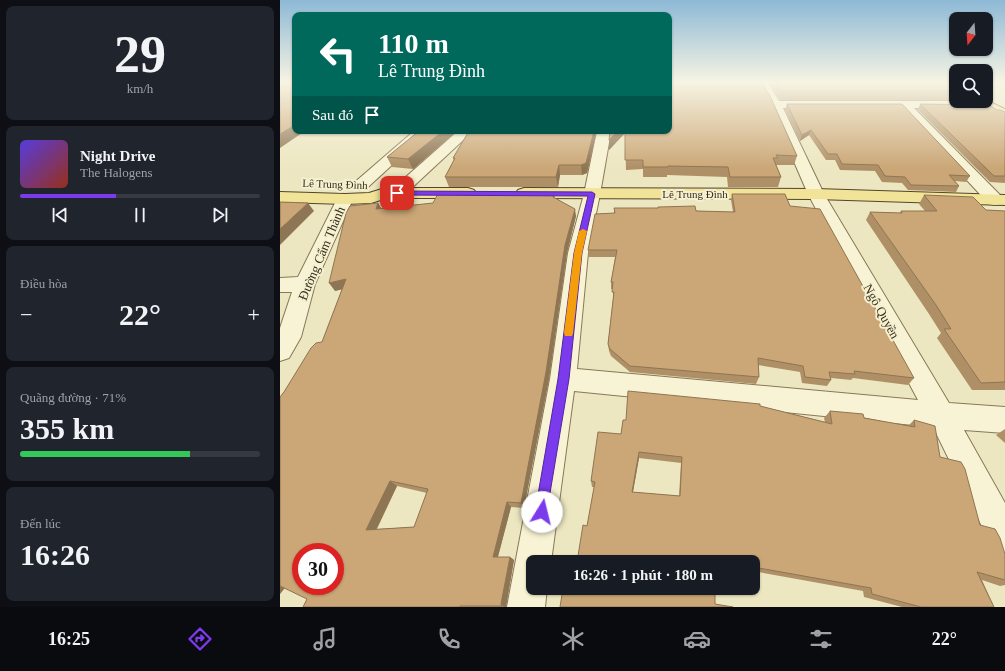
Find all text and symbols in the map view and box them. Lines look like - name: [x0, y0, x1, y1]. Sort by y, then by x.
- north arrow: [949, 12, 993, 56]
- map controls: [949, 12, 993, 108]
- text: 29: [114, 26, 166, 83]
- icon: left: [312, 28, 364, 80]
- text: 110 m: [378, 28, 449, 59]
- text: Lê Trung Đình: [378, 61, 485, 81]
- button: search: [949, 64, 993, 108]
- text: km/h: [127, 81, 153, 96]
- icon: arrive: [361, 104, 383, 126]
- text: Sau đó: [312, 107, 353, 123]
- text: Night Drive: [80, 148, 155, 164]
- text: The Halogens: [80, 165, 153, 180]
- pin: [380, 176, 414, 210]
- street label: Lê Trung Đình: [302, 177, 368, 191]
- icon: arrive: [386, 182, 408, 204]
- street label: Lê Trung Đình: [662, 188, 728, 200]
- icon: previous: [49, 204, 71, 226]
- icon: pause: [129, 204, 151, 226]
- icon: next: [209, 204, 231, 226]
- street label: Đường Cẩm Thành: [295, 204, 348, 302]
- text: Điều hòa: [20, 276, 67, 291]
- street label: Ngô Quyền: [860, 281, 903, 342]
- text: 22°: [119, 298, 161, 331]
- text: −: [20, 302, 32, 327]
- text: +: [248, 302, 260, 327]
- text: Quãng đường · 71%: [20, 390, 126, 405]
- text: 355 km: [20, 412, 114, 445]
- position arrow: [521, 491, 563, 533]
- text: Đến lúc: [20, 516, 61, 531]
- text: 16:26: [20, 538, 90, 571]
- speed limit sign: 30: [292, 543, 344, 595]
- text: 16:26 · 1 phút · 180 m: [573, 567, 713, 583]
- icon: directions: [186, 625, 214, 653]
- icon: music: [311, 625, 339, 653]
- icon: phone: [435, 625, 463, 653]
- icon: climate: [559, 625, 587, 653]
- icon: car: [683, 625, 711, 653]
- icon: filters: [807, 625, 835, 653]
- text: 16:25: [48, 629, 90, 649]
- text: 22°: [932, 629, 957, 649]

